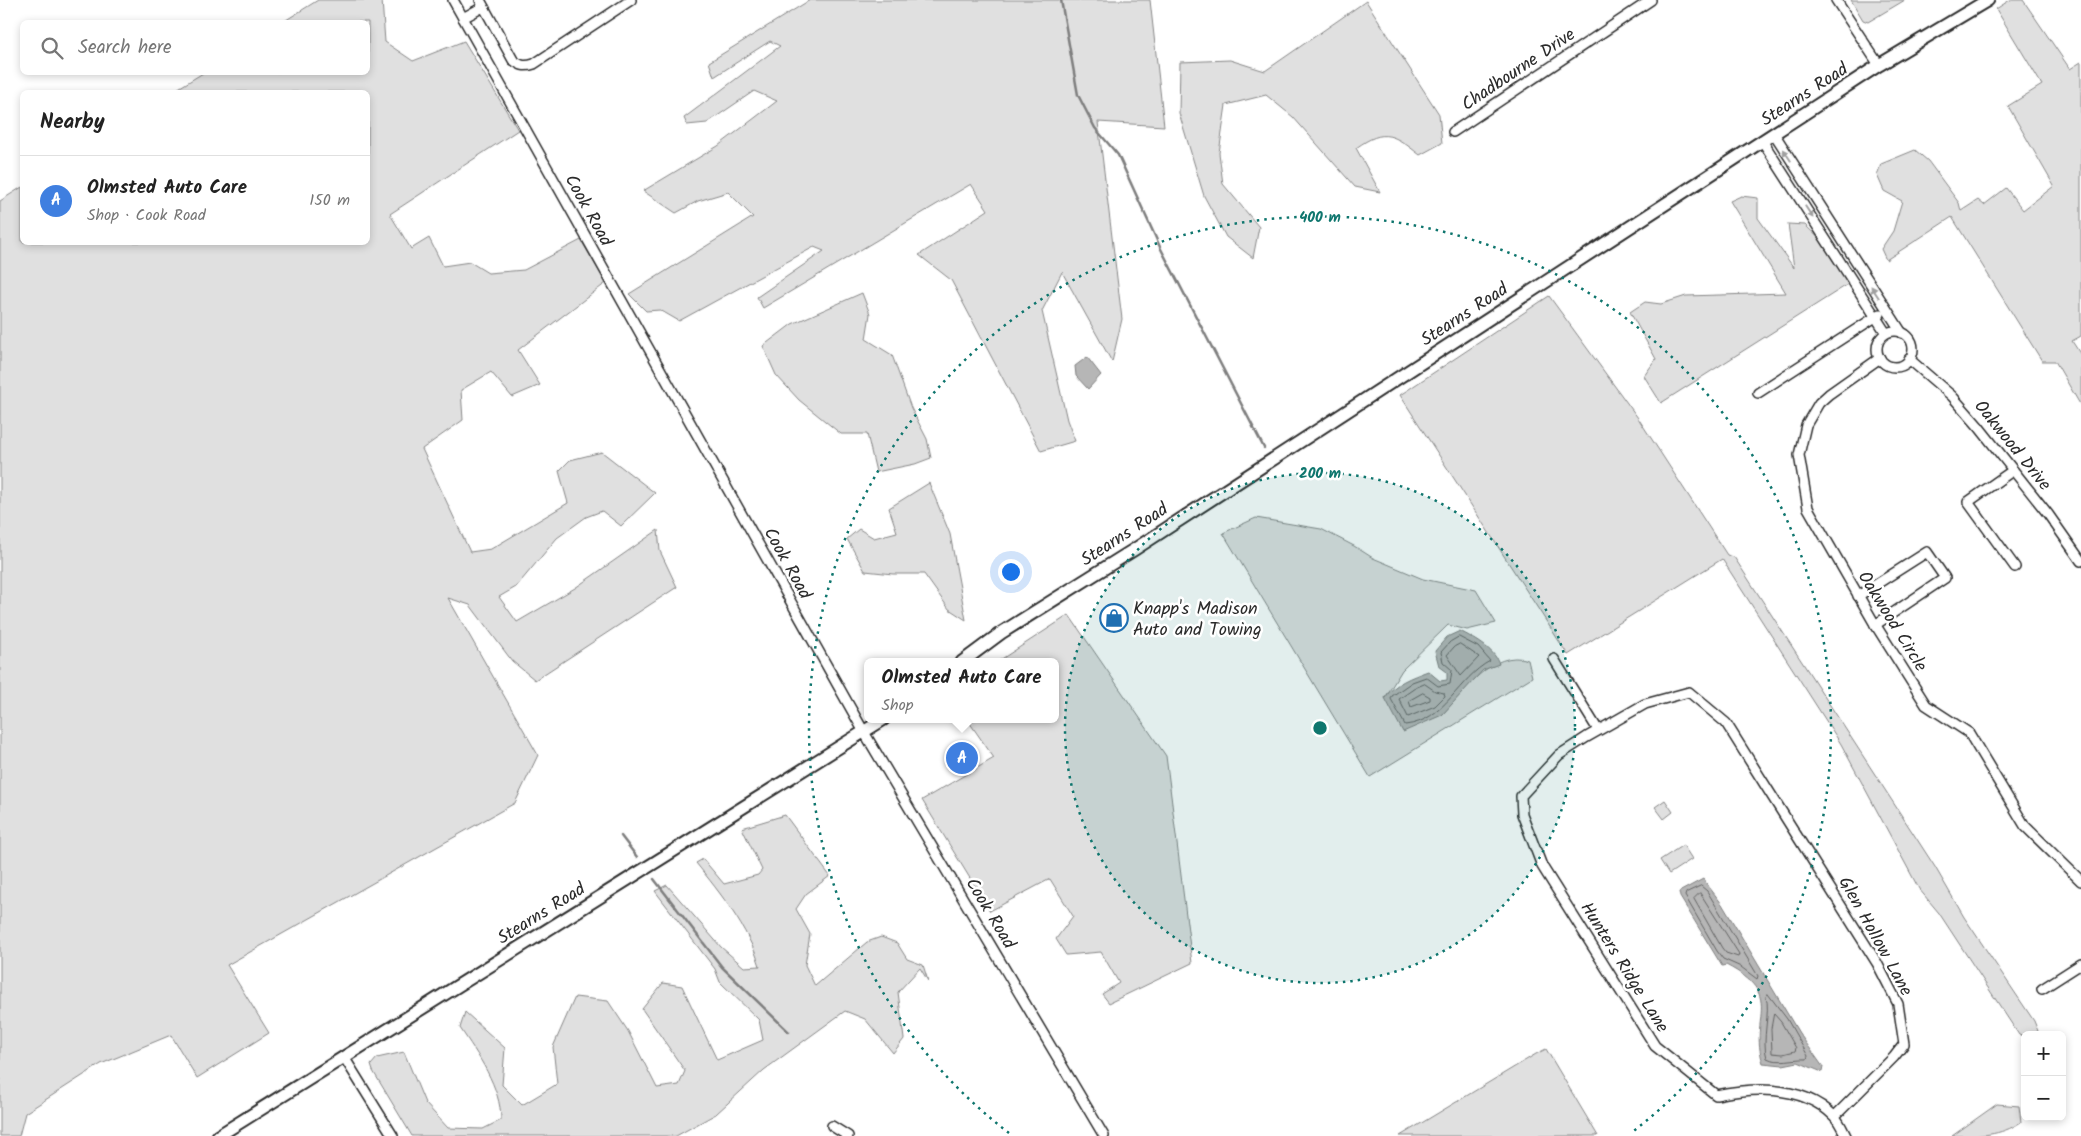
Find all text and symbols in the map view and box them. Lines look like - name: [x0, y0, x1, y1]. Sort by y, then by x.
- search box: [20, 20, 370, 75]
- street label: Chadbourne Drive: [1456, 21, 1582, 119]
- text: Search here: [78, 33, 172, 63]
- icon: search: [38, 34, 66, 62]
- street label: Stearns Road: [1755, 55, 1855, 135]
- text: Nearby: [40, 106, 105, 139]
- one-way arrow: [1783, 148, 1792, 161]
- street label: Cook Road: [556, 169, 620, 253]
- text: Olmsted Auto Care: [87, 173, 247, 203]
- text: A: [51, 188, 61, 213]
- text: 150 m: [309, 188, 350, 213]
- text: Shop · Cook Road: [87, 203, 206, 228]
- one-way arrow: [1804, 205, 1814, 219]
- text: 400 m: [1299, 206, 1341, 230]
- street label: Stearns Road: [1415, 275, 1515, 355]
- one-way arrow: [1870, 285, 1880, 298]
- street label: Oakwood Drive: [1966, 394, 2058, 498]
- text: 200 m: [1299, 462, 1341, 486]
- street label: Stearns Road: [1075, 495, 1175, 575]
- street label: Cook Road: [755, 522, 819, 606]
- your location: [998, 559, 1024, 585]
- street label: Oakwood Circle: [1849, 566, 1934, 678]
- place label: Knapp's Madison Auto and Towing: [1133, 595, 1262, 645]
- shop icon: Knapp's Madison Auto and Towing: [1099, 603, 1129, 633]
- popup: [864, 658, 1059, 723]
- text: Olmsted Auto Care: [882, 663, 1041, 693]
- text: Shop: [882, 693, 913, 718]
- centre of rings: [1311, 719, 1329, 737]
- pin: A: [946, 739, 978, 777]
- street label: Glen Hollow Lane: [1830, 872, 1920, 1002]
- street label: Cook Road: [957, 873, 1023, 956]
- street label: Stearns Road: [492, 875, 593, 953]
- street label: Hunters Ridge Lane: [1572, 897, 1676, 1039]
- map controls: [2021, 1031, 2066, 1121]
- button: +: [2021, 1031, 2066, 1076]
- button: −: [2021, 1076, 2066, 1121]

